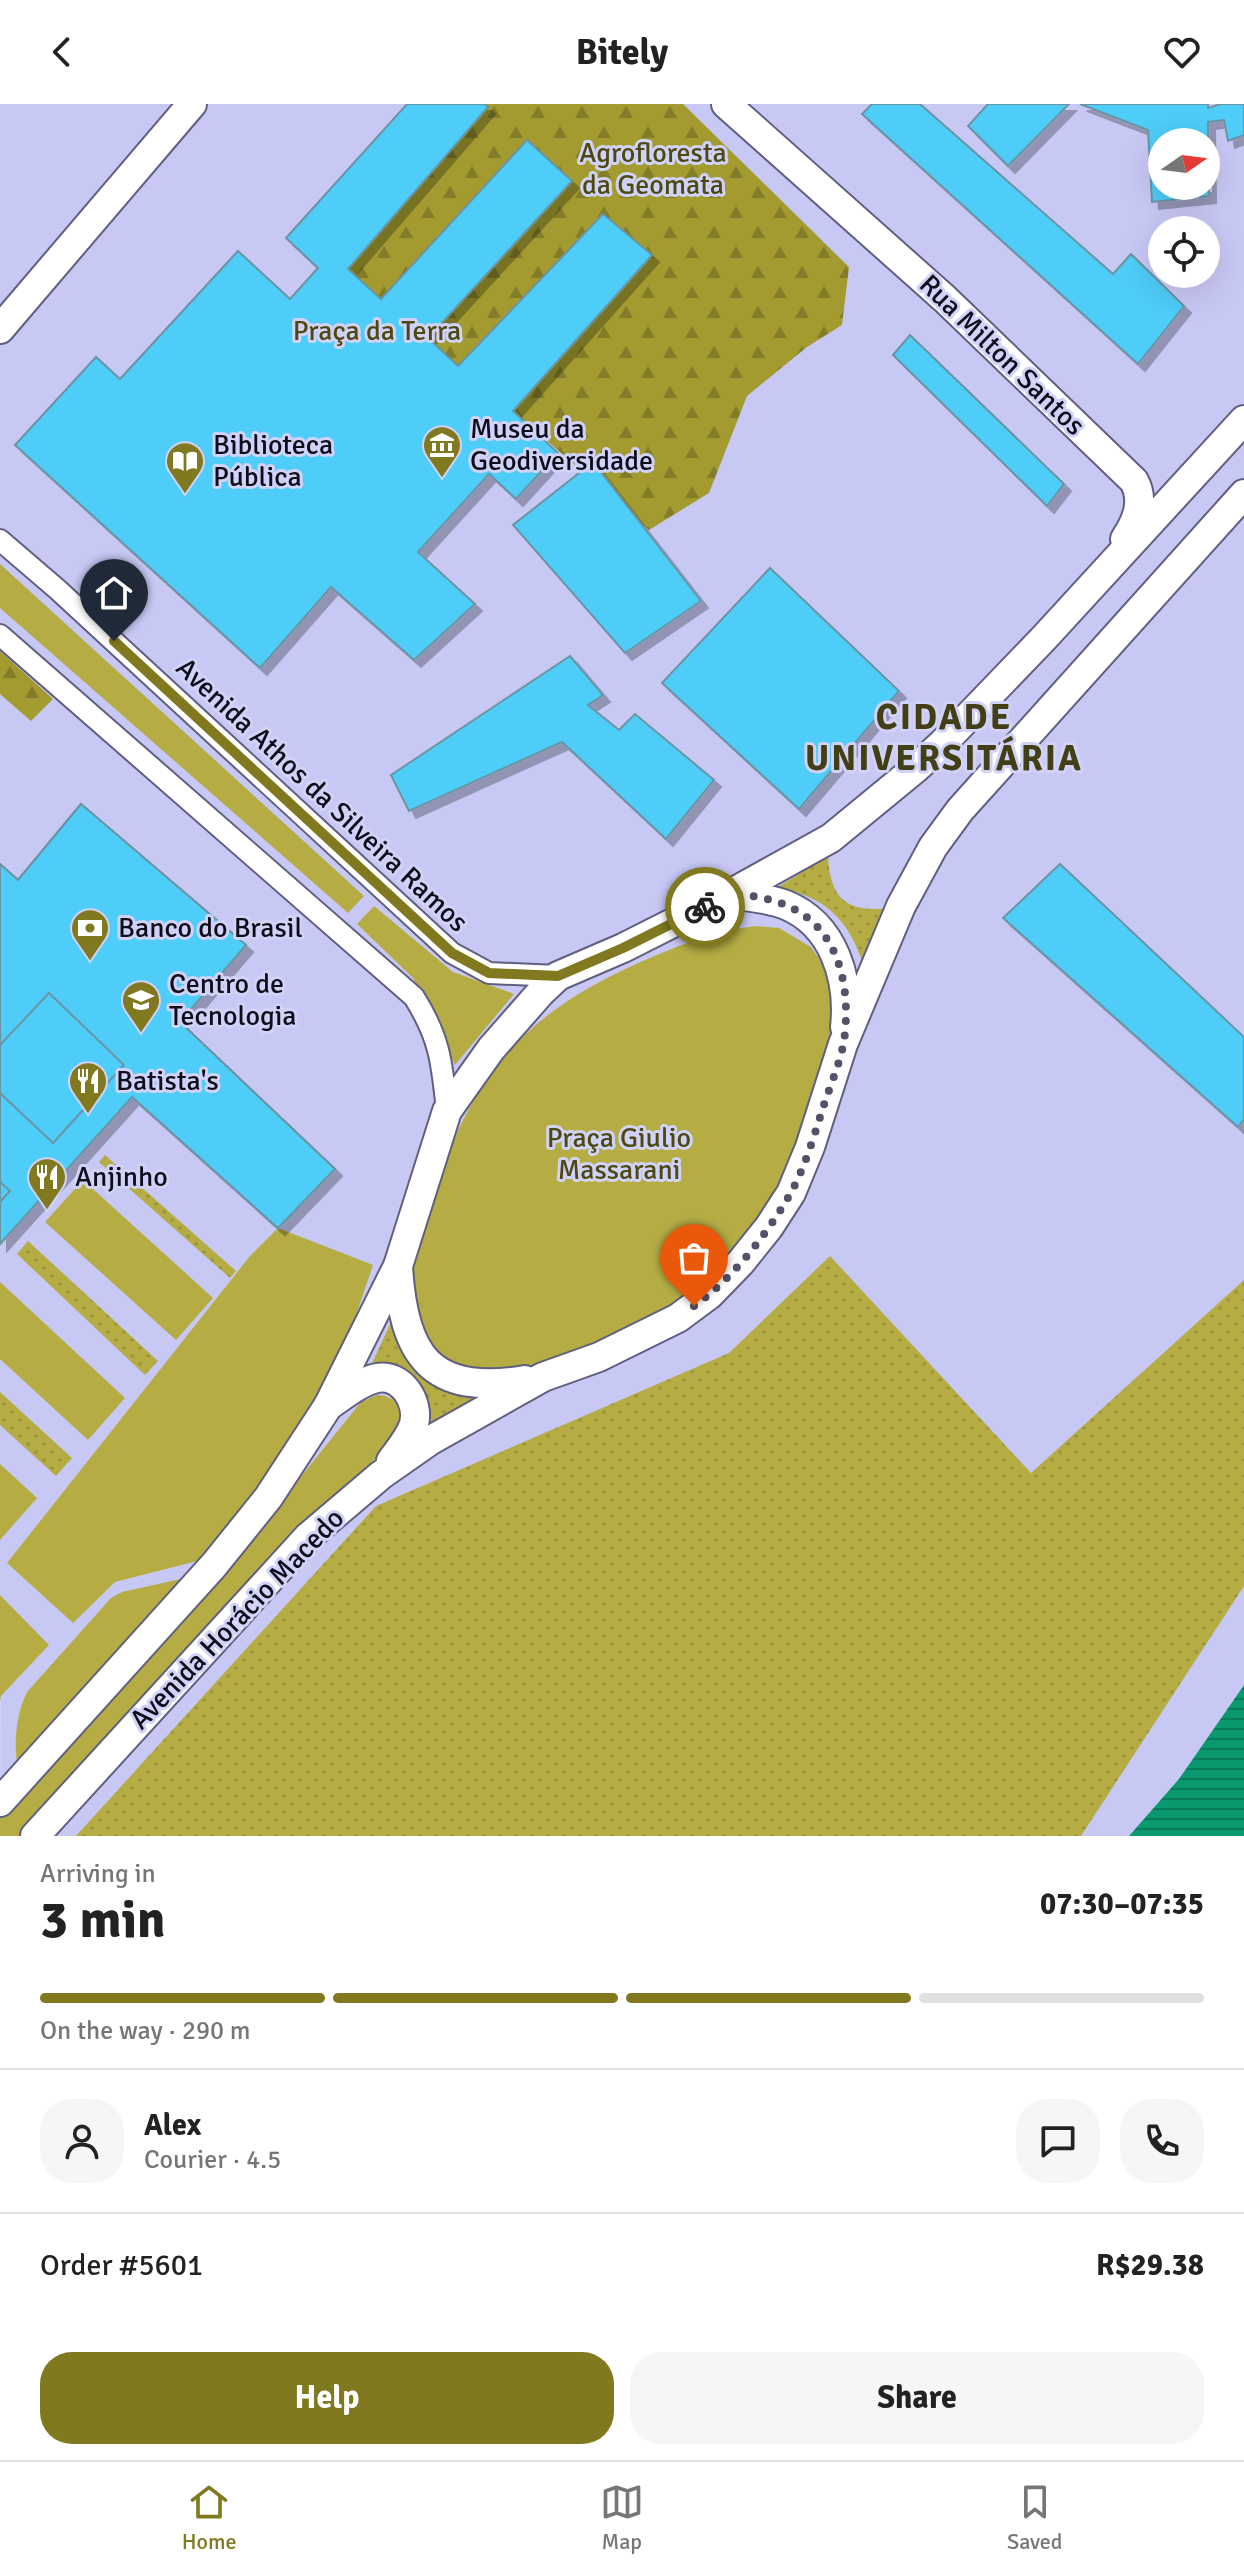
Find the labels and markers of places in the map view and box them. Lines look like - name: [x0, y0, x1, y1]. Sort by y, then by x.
- place label: Museu da Geodiversidade: [470, 412, 653, 478]
- museum icon: Museu da Geodiversidade: [421, 424, 463, 479]
- place label: Biblioteca Pública: [213, 428, 333, 494]
- library icon: Biblioteca Pública: [164, 440, 206, 495]
- pin: [80, 559, 148, 641]
- bank icon: Banco do Brasil: [69, 907, 111, 962]
- place label: Banco do Brasil: [118, 911, 303, 945]
- place label: Centro de Tecnologia: [169, 967, 296, 1033]
- school or university icon: Centro de Tecnologia: [120, 979, 162, 1034]
- restaurant icon: Batista's: [67, 1060, 109, 1115]
- place label: Batista's: [116, 1064, 219, 1098]
- restaurant icon: Anjinho: [26, 1156, 68, 1211]
- place label: Anjinho: [75, 1160, 168, 1194]
- pin: [660, 1224, 728, 1306]

